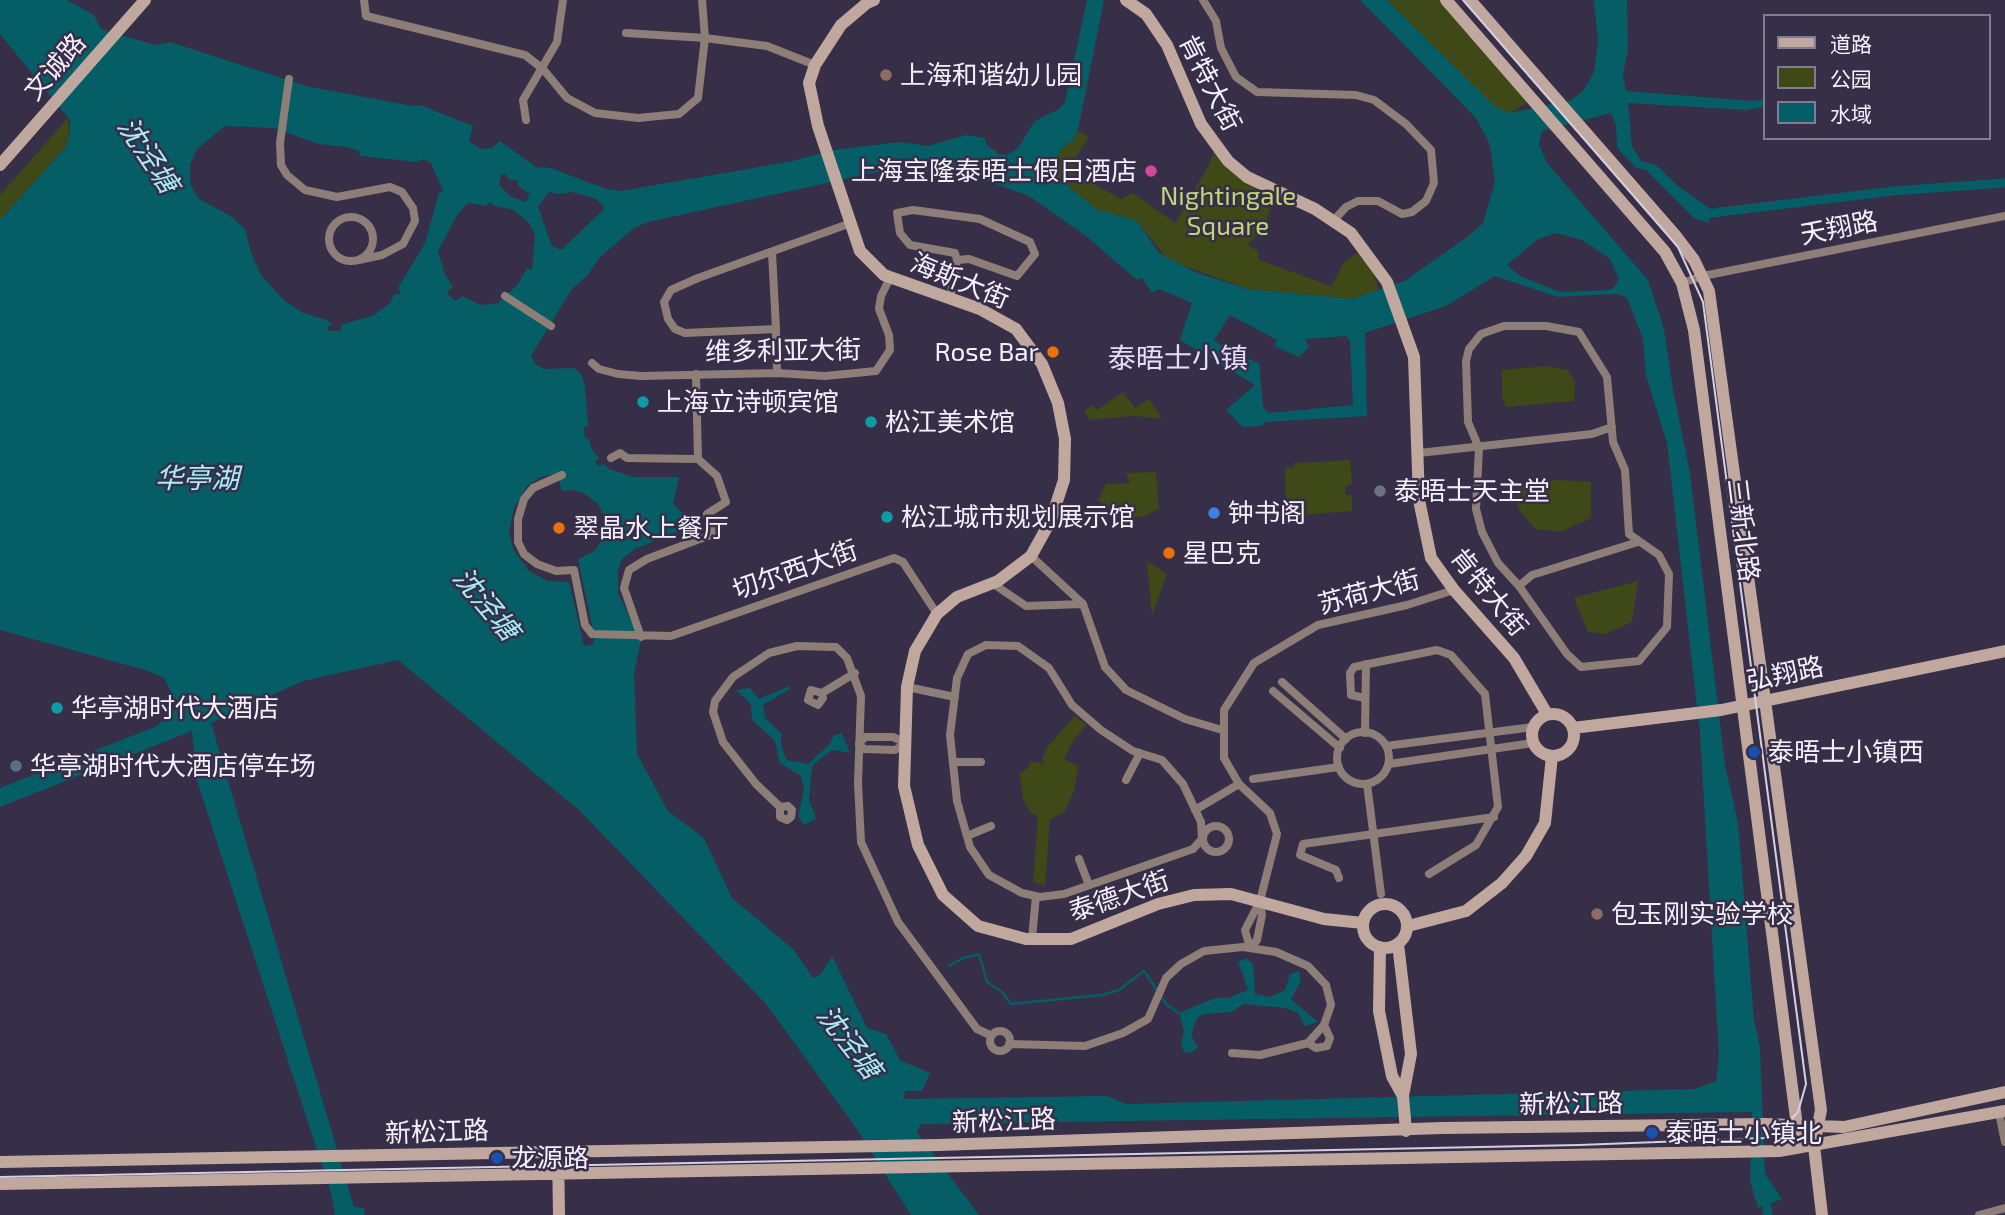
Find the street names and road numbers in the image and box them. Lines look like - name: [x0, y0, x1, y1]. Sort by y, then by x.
- street label: 文诚路: [18, 27, 92, 107]
- street label: 肯特大街: [1172, 30, 1248, 136]
- street label: 天翔路: [1798, 205, 1880, 251]
- street label: 海斯大街: [906, 247, 1014, 315]
- street label: 维多利亚大街: [705, 334, 861, 368]
- street label: 三新北路: [1721, 476, 1765, 584]
- street label: 切尔西大街: [728, 534, 862, 606]
- street label: 肯特大街: [1444, 542, 1534, 642]
- street label: 苏荷大街: [1315, 563, 1423, 621]
- street label: 弘翔路: [1744, 651, 1826, 697]
- street label: 泰德大街: [1065, 864, 1173, 928]
- street label: 新松江路: [1519, 1087, 1623, 1121]
- street label: 新松江路: [951, 1104, 1057, 1138]
- street label: 新松江路: [384, 1115, 490, 1149]

